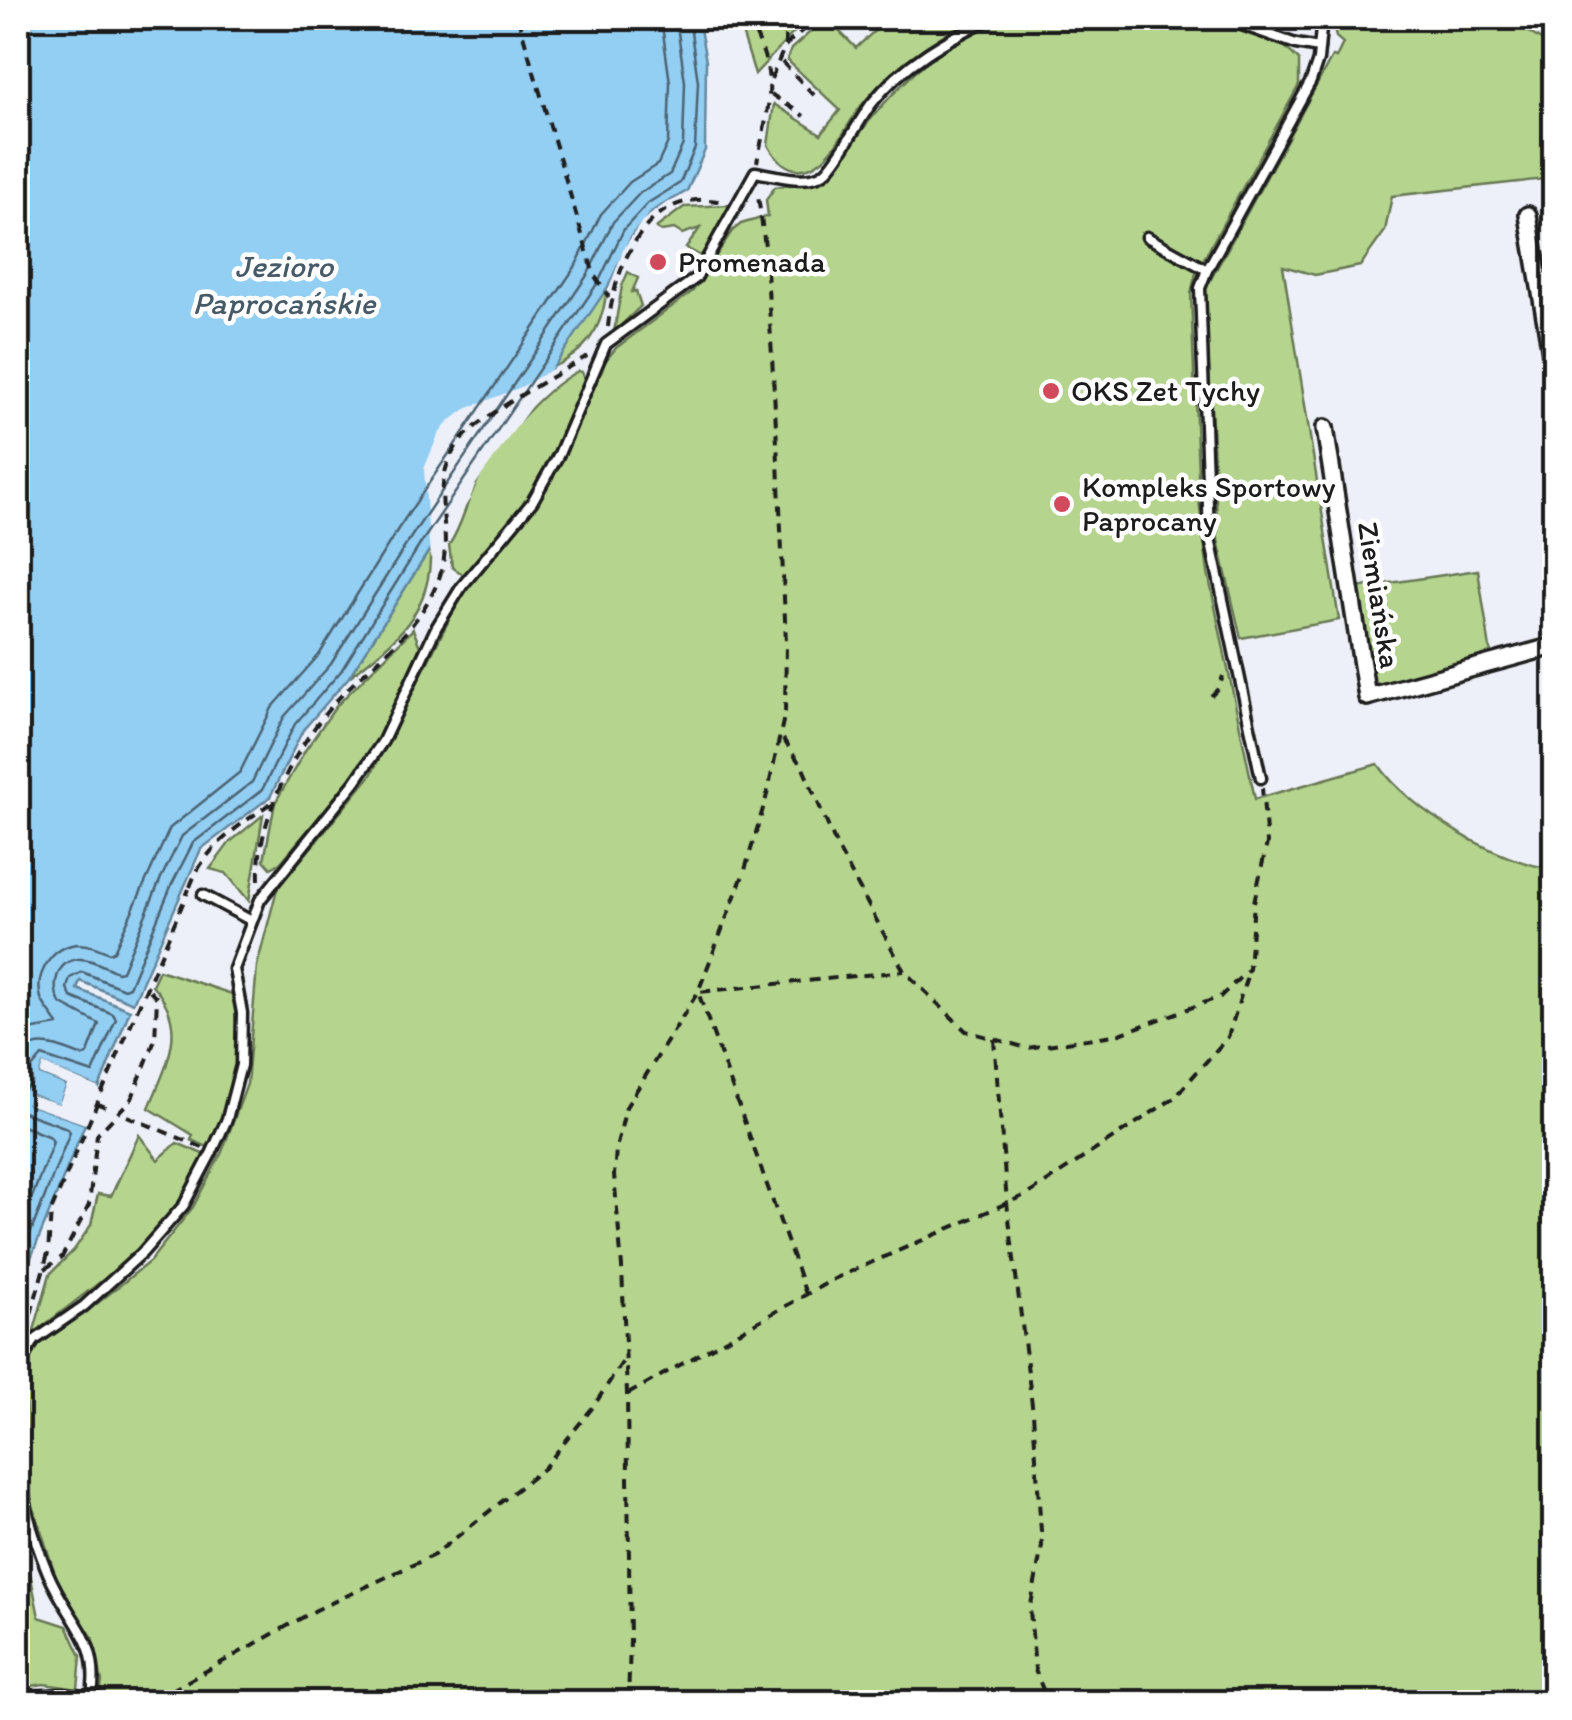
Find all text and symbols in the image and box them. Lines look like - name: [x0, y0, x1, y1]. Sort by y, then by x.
- place label: Promenada: [678, 243, 826, 280]
- water label: Jezioro Paprocańskie: [193, 247, 377, 322]
- marker: Promenada: [647, 251, 669, 273]
- place label: OKS Zet Tychy: [1071, 372, 1260, 409]
- marker: OKS Zet Tychy: [1040, 380, 1062, 402]
- place label: Kompleks Sportowy Paprocany: [1082, 468, 1336, 539]
- marker: Kompleks Sportowy Paprocany: [1051, 493, 1073, 515]
- street label: Ziemiańska: [1350, 519, 1409, 671]

